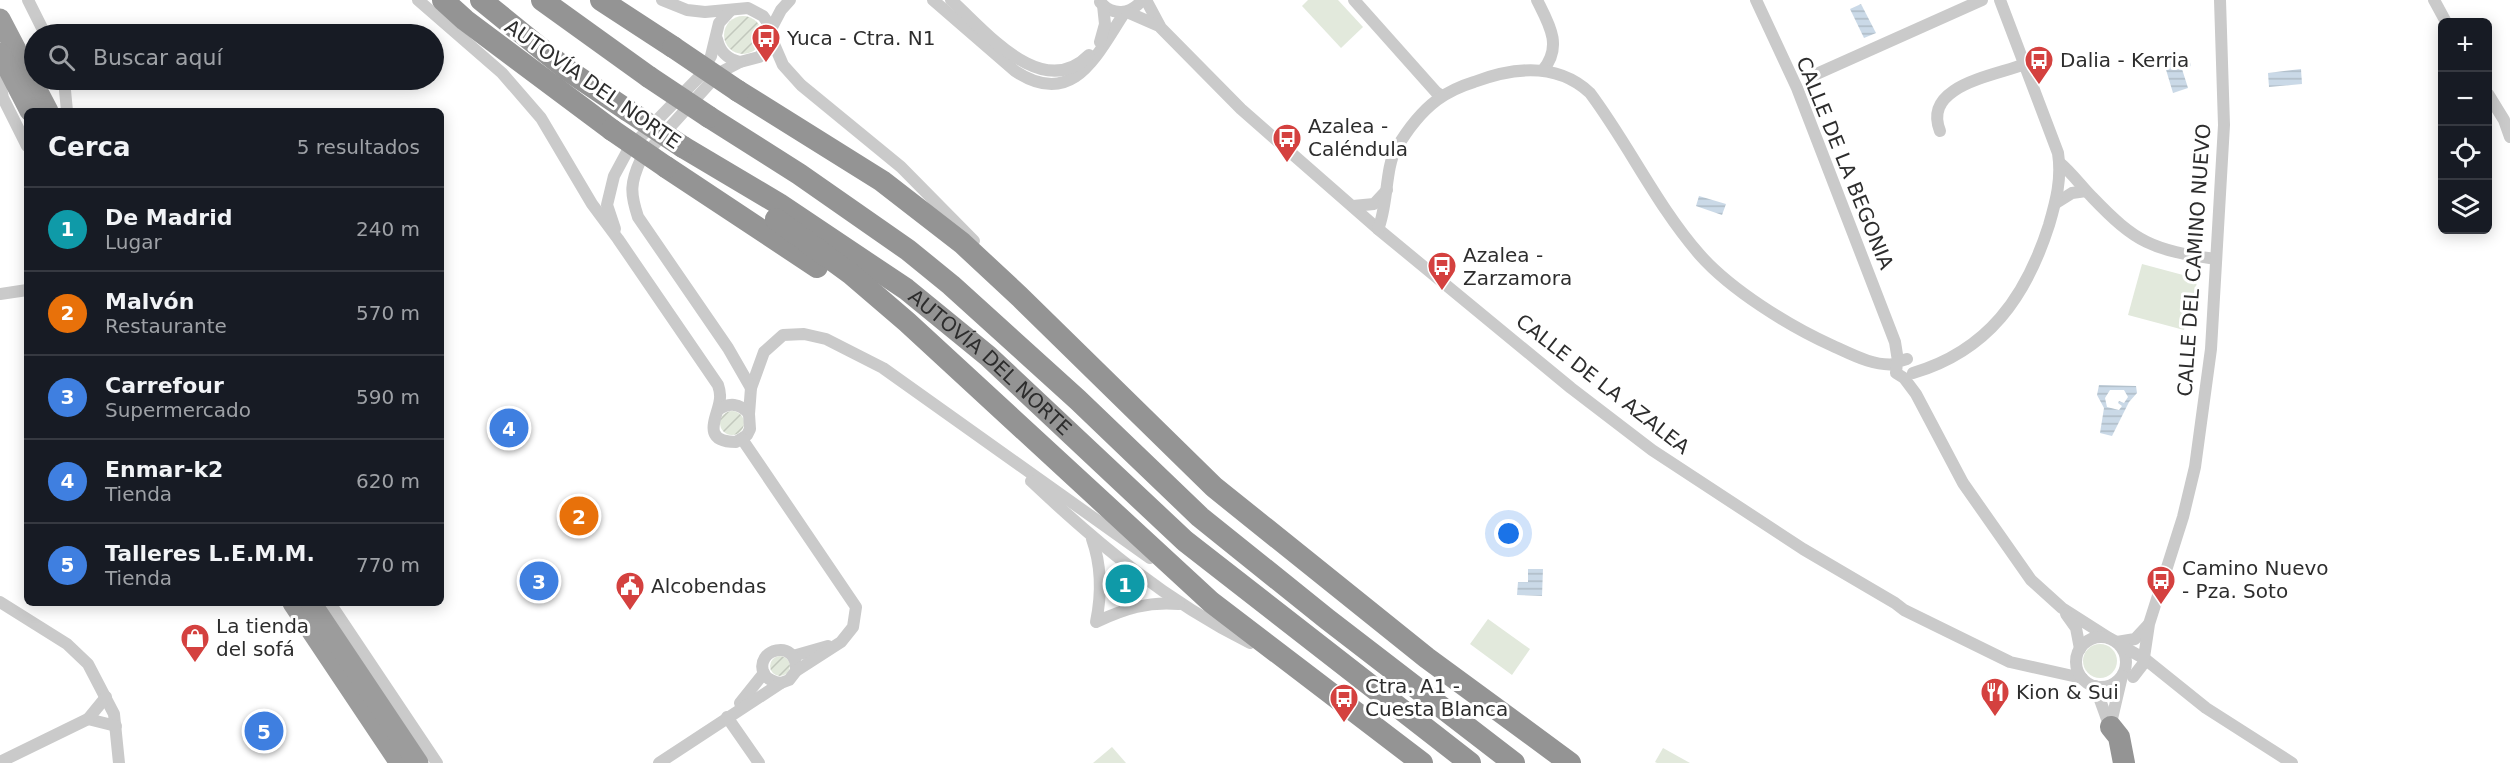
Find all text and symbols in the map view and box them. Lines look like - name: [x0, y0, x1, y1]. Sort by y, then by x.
- street label: AUTOVÍA DEL NORTE: [500, 14, 686, 154]
- map controls: [2438, 18, 2492, 234]
- button: +: [2438, 18, 2492, 72]
- bus stop icon: Yuca - Ctra. N1: [750, 22, 782, 64]
- search box: [24, 24, 444, 90]
- place label: Yuca - Ctra. N1: [786, 26, 935, 50]
- icon: search: [45, 41, 78, 74]
- bus stop icon: Dalia - Kerria: [2023, 44, 2055, 86]
- text: Buscar aquí: [93, 45, 223, 70]
- place label: Dalia - Kerria: [2060, 48, 2189, 72]
- street label: CALLE DE LA BEGONIA: [1791, 53, 1899, 273]
- button: −: [2438, 72, 2492, 126]
- place label: Azalea - Caléndula: [1308, 114, 1408, 161]
- bus stop icon: Azalea - Caléndula: [1271, 122, 1303, 164]
- street label: CALLE DEL CAMINO NUEVO: [2172, 123, 2216, 397]
- button: locate: [2438, 126, 2492, 180]
- text: Cerca: [48, 132, 131, 162]
- text: 5 resultados: [297, 135, 420, 159]
- button: layers: [2438, 180, 2492, 234]
- text: De Madrid: [105, 205, 232, 230]
- text: 1: [61, 217, 74, 241]
- text: 240 m: [356, 217, 420, 241]
- text: Lugar: [105, 230, 162, 254]
- place label: Azalea - Zarzamora: [1463, 243, 1572, 290]
- bus stop icon: Azalea - Zarzamora: [1426, 250, 1458, 292]
- street label: AUTOVÍA DEL NORTE: [904, 284, 1077, 440]
- text: Malvón: [105, 289, 194, 314]
- text: 2: [61, 301, 74, 325]
- text: 570 m: [356, 301, 420, 325]
- street label: CALLE DE LA AZALEA: [1511, 309, 1695, 459]
- text: Restaurante: [105, 314, 227, 338]
- text: Carrefour: [105, 373, 224, 398]
- text: 3: [61, 385, 74, 409]
- text: 590 m: [356, 385, 420, 409]
- text: Supermercado: [105, 398, 251, 422]
- pin: 4: [490, 406, 528, 450]
- text: Enmar-k2: [105, 457, 223, 482]
- text: 4: [61, 469, 74, 493]
- text: 620 m: [356, 469, 420, 493]
- text: Tienda: [105, 482, 172, 506]
- pin: 2: [560, 494, 598, 538]
- your location: [1494, 519, 1523, 548]
- text: Talleres L.E.M.M.: [105, 541, 315, 566]
- text: 5: [61, 553, 74, 577]
- text: 770 m: [356, 553, 420, 577]
- place label: Camino Nuevo - Pza. Soto: [2182, 556, 2329, 603]
- pin: 3: [520, 558, 558, 604]
- pin: 1: [1106, 562, 1144, 606]
- bus stop icon: Camino Nuevo - Pza. Soto: [2145, 564, 2177, 606]
- text: Tienda: [105, 566, 172, 590]
- public building icon: Alcobendas: [614, 570, 646, 612]
- place label: Alcobendas: [651, 574, 767, 598]
- place label: La tienda del sofá: [216, 614, 309, 661]
- shop icon: La tienda del sofá: [179, 622, 211, 664]
- place label: Ctra. A1 - Cuesta Blanca: [1365, 674, 1508, 721]
- restaurant icon: Kion & Sui: [1979, 676, 2011, 718]
- place label: Kion & Sui: [2016, 680, 2119, 704]
- bus stop icon: Ctra. A1 - Cuesta Blanca: [1328, 682, 1360, 724]
- pin: 5: [244, 708, 284, 754]

